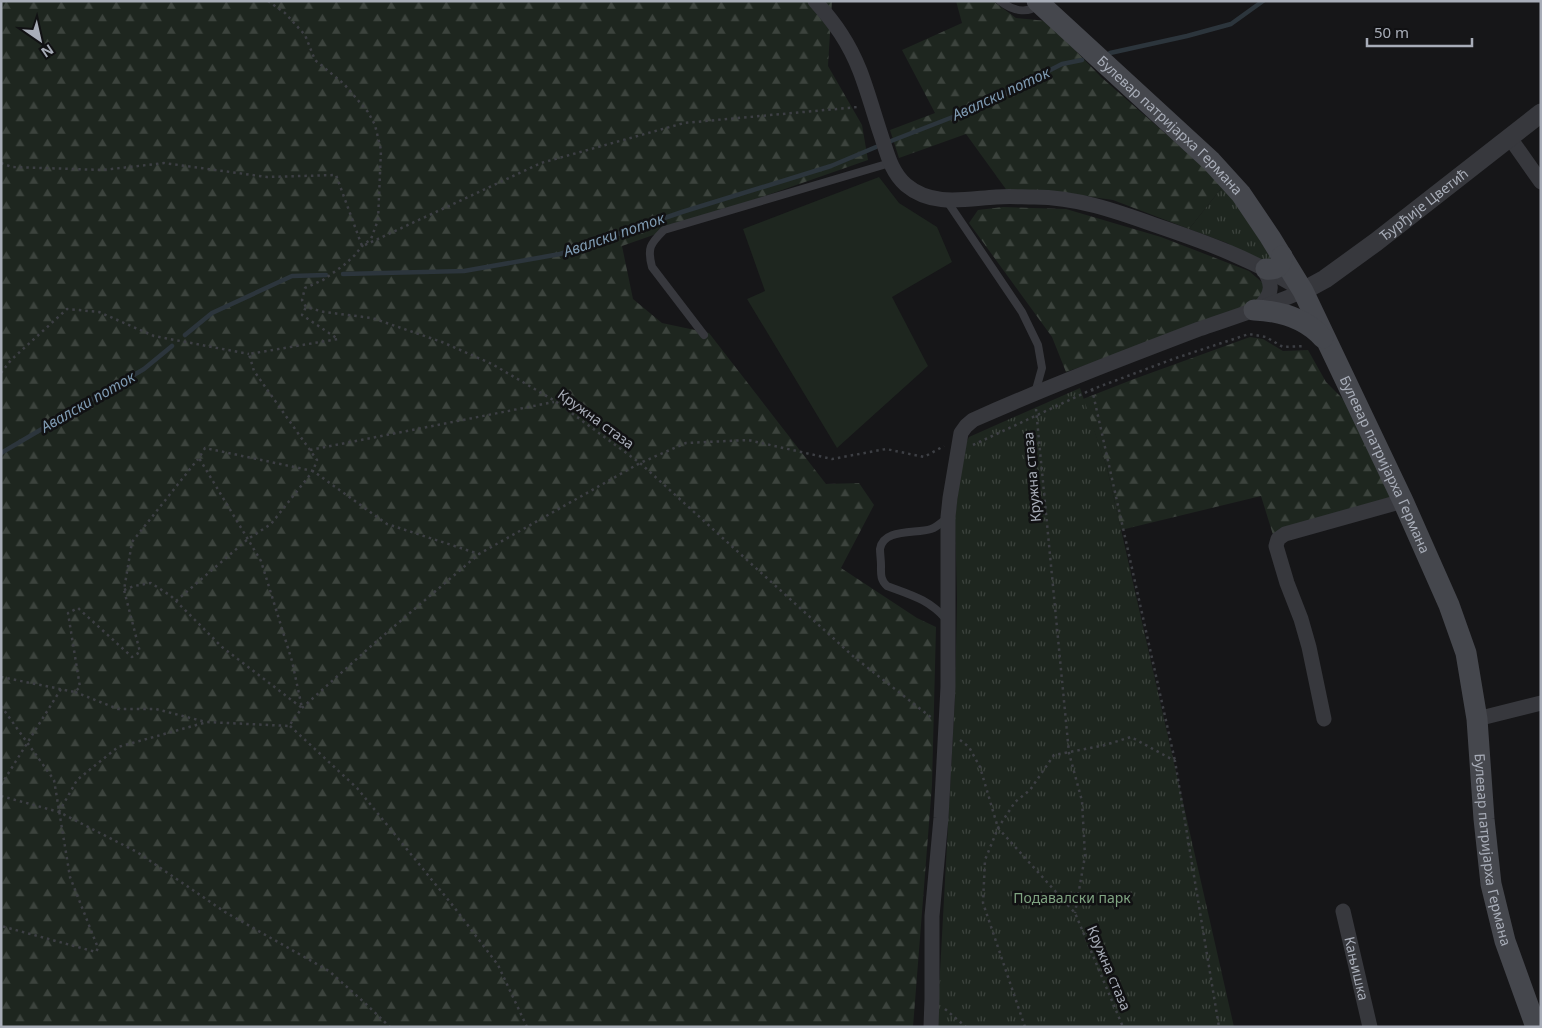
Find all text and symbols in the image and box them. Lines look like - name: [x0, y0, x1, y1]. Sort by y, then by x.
- north arrow: [15, 15, 65, 65]
- scale bar: [1367, 15, 1472, 47]
- text: 50 m: [1374, 22, 1409, 42]
- text: N: [38, 40, 58, 62]
- street label: Булевар патријарха Германа: [1093, 51, 1247, 199]
- water label: Авалски поток: [948, 61, 1054, 125]
- street label: Ђурђије Цветић: [1376, 163, 1472, 245]
- water label: Авалски поток: [560, 207, 668, 261]
- water label: Авалски поток: [36, 365, 139, 437]
- street label: Булевар патријарха Германа: [1336, 372, 1435, 556]
- street label: Кружна стаза: [554, 384, 638, 453]
- street label: Кружна стаза: [1018, 431, 1045, 523]
- street label: Булевар патријарха Германа: [1470, 753, 1516, 948]
- park label: Подавалски парк: [1013, 888, 1131, 907]
- street label: Кружна стаза: [1083, 922, 1136, 1013]
- street label: Кањишка: [1340, 935, 1373, 1002]

